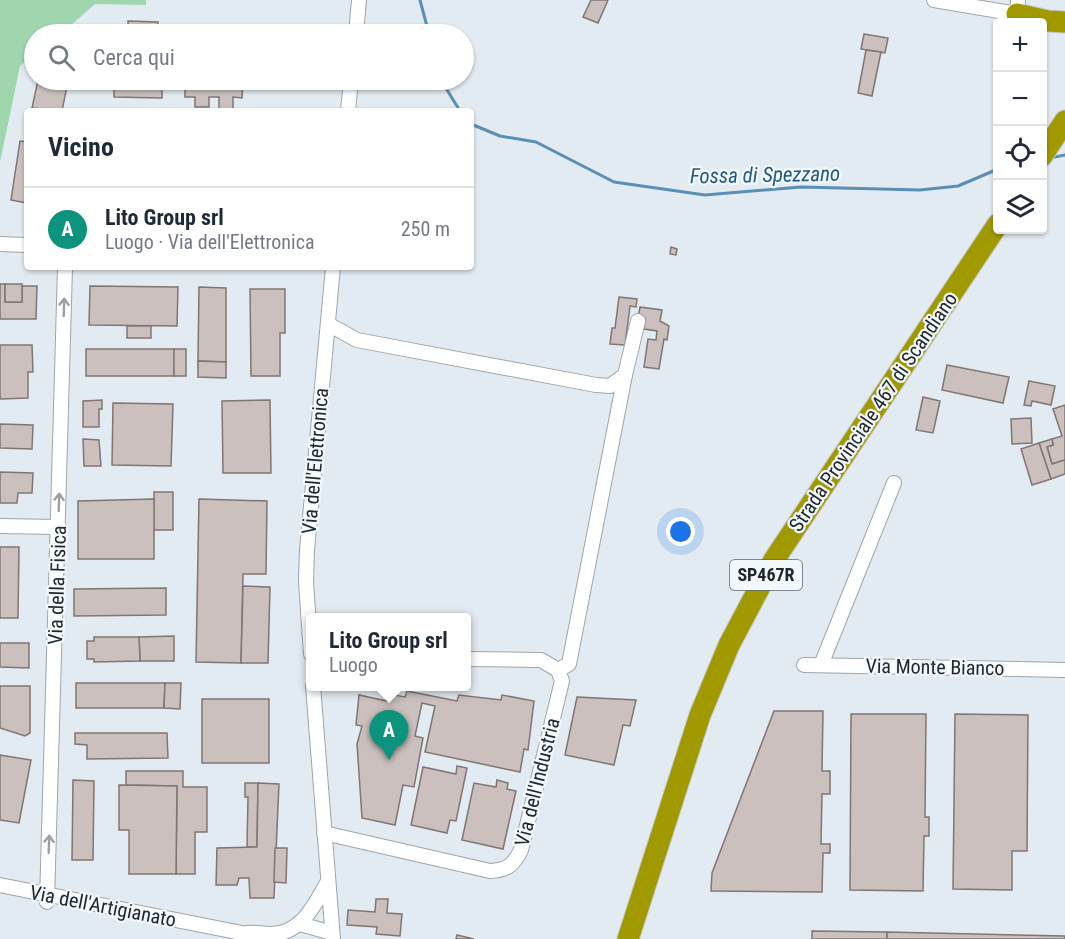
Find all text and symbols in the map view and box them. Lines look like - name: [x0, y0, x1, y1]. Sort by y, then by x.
- map controls: [993, 18, 1047, 234]
- button: +: [993, 18, 1047, 72]
- search box: [24, 24, 474, 90]
- icon: search: [45, 41, 78, 74]
- text: Cerca qui: [93, 45, 175, 70]
- button: −: [993, 72, 1047, 126]
- button: locate: [993, 126, 1047, 180]
- text: Vicino: [48, 132, 114, 162]
- water label: Fossa di Spezzano: [690, 162, 840, 188]
- button: layers: [993, 180, 1047, 234]
- text: Lito Group srl: [105, 205, 224, 230]
- text: A: [62, 217, 73, 241]
- text: 250 m: [401, 217, 450, 241]
- text: Luogo · Via dell'Elettronica: [105, 230, 314, 254]
- street label: Strada Provinciale 467 di Scandiano: [784, 288, 962, 536]
- one-way arrow: [59, 298, 70, 318]
- street label: Via dell'Elettronica: [297, 387, 333, 535]
- one-way arrow: [53, 493, 65, 513]
- your location: [666, 517, 695, 546]
- street label: Via della Fisica: [43, 525, 71, 645]
- road number: SP467R: [730, 560, 802, 590]
- popup: [306, 613, 471, 691]
- text: Lito Group srl: [329, 628, 448, 653]
- text: Luogo: [329, 653, 378, 677]
- street label: Via Monte Bianco: [865, 654, 1005, 680]
- pin: A: [370, 710, 408, 760]
- street label: Via dell'Industria: [509, 715, 565, 849]
- one-way arrow: [43, 835, 55, 855]
- street label: Via dell'Artigianato: [28, 880, 178, 932]

